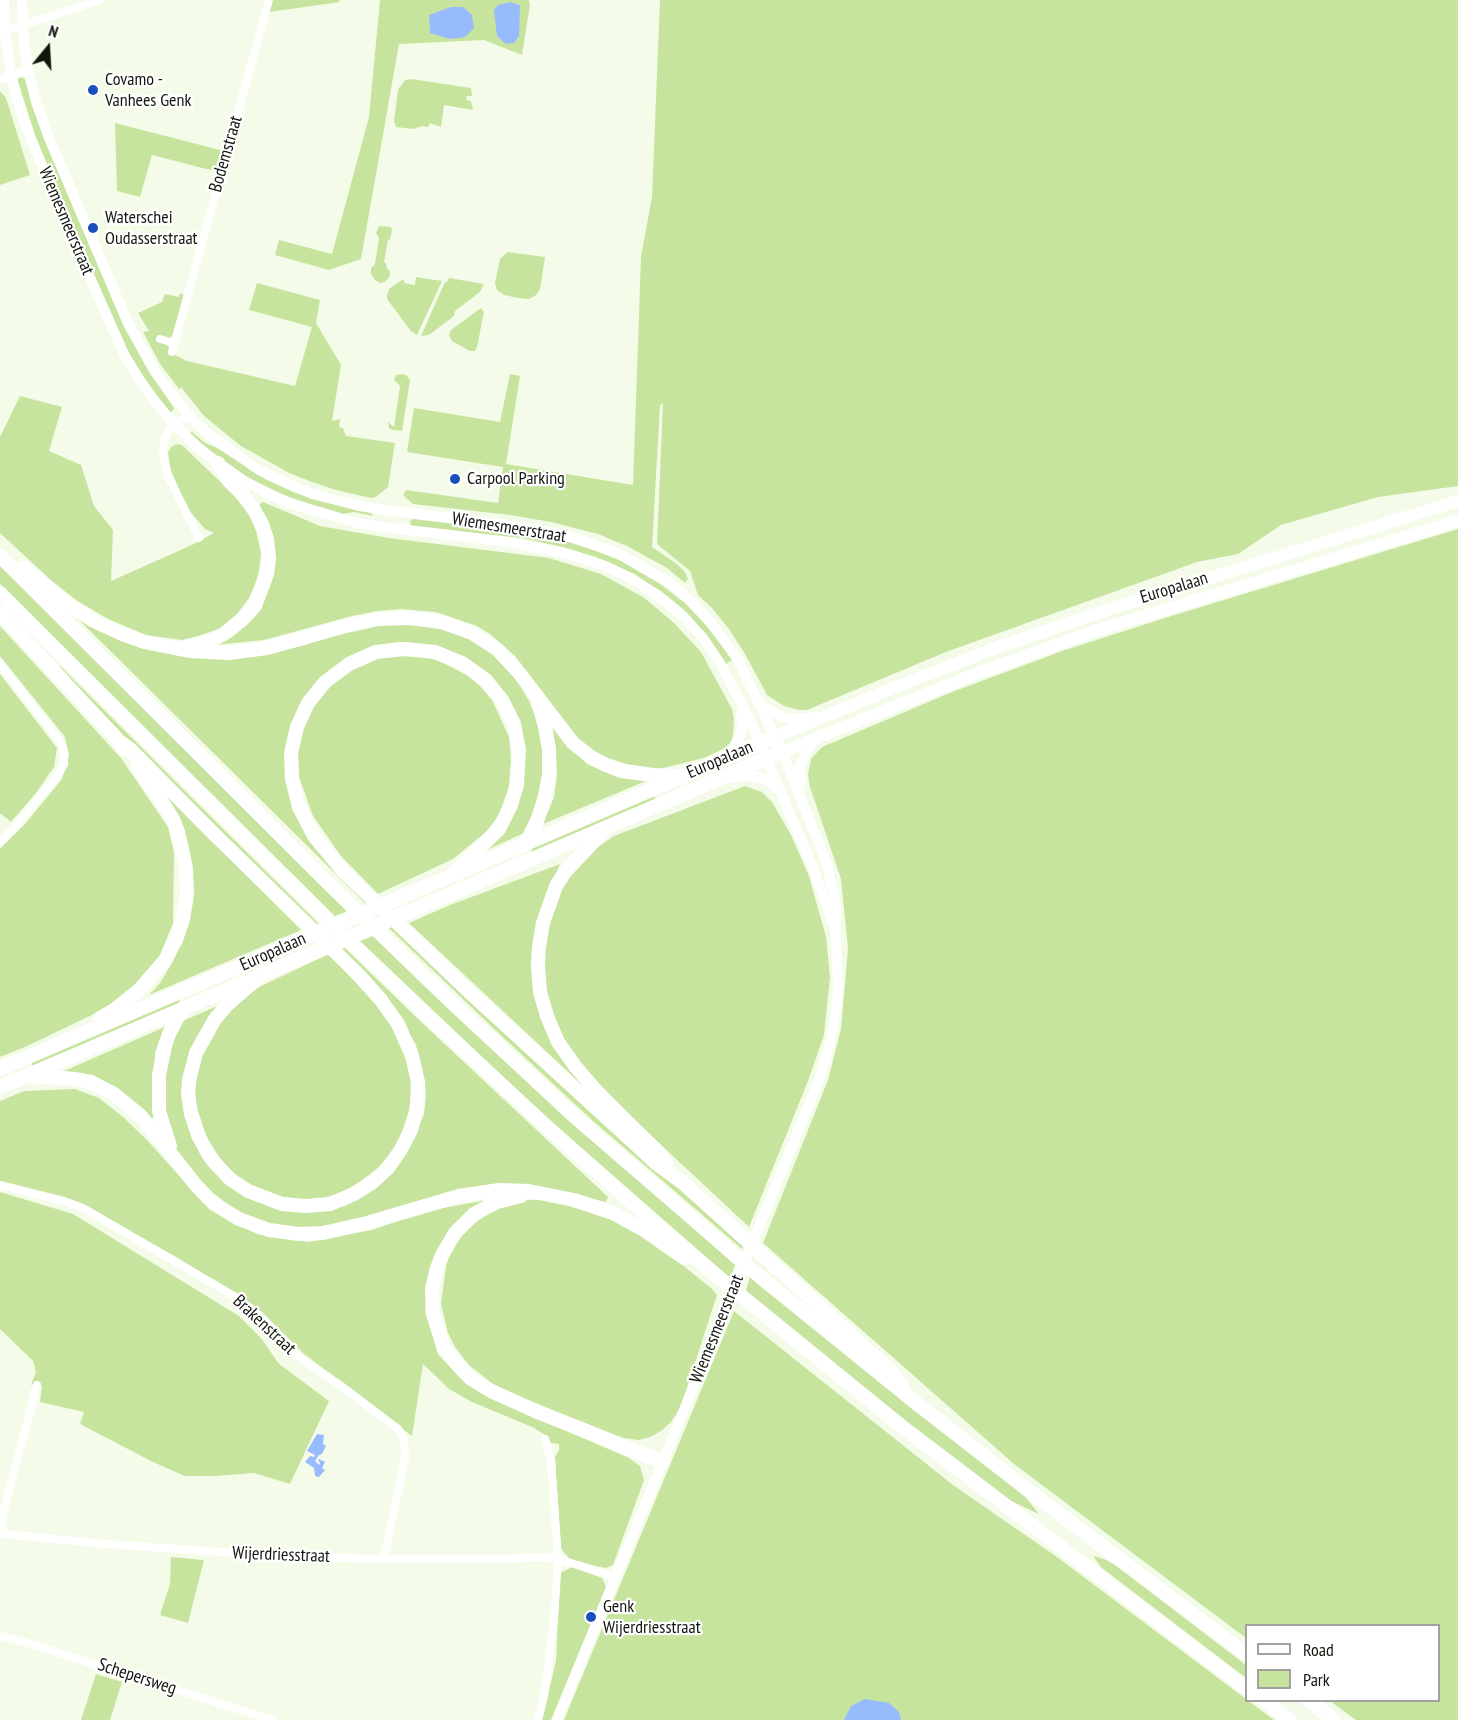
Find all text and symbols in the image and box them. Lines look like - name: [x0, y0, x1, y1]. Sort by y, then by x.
- north arrow: [18, 18, 78, 78]
- text: N: [46, 20, 61, 42]
- place label: Covamo - Vanhees Genk: [105, 69, 191, 112]
- marker: Covamo - Vanhees Genk: [86, 83, 100, 97]
- street label: Bodemstraat: [205, 113, 247, 195]
- street label: Wiemesmeerstraat: [34, 164, 98, 278]
- place label: Waterschei Oudasserstraat: [105, 207, 198, 250]
- marker: Waterschei Oudasserstraat: [86, 221, 100, 235]
- place label: Carpool Parking: [467, 468, 565, 490]
- marker: Carpool Parking: [448, 472, 462, 486]
- street label: Wiemesmeerstraat: [450, 508, 568, 548]
- street label: Europalaan: [1137, 567, 1211, 609]
- street label: Europalaan: [684, 736, 756, 784]
- street label: Europalaan: [237, 928, 309, 976]
- street label: Wiemesmeerstraat: [685, 1271, 749, 1387]
- street label: Brakenstraat: [228, 1290, 300, 1360]
- street label: Wijerdriesstraat: [232, 1543, 330, 1567]
- place label: Genk Wijerdriesstraat: [603, 1596, 701, 1638]
- marker: Genk Wijerdriesstraat: [584, 1610, 598, 1624]
- legend: [1245, 1624, 1440, 1702]
- text: Road: [1303, 1638, 1334, 1661]
- street label: Schepersweg: [95, 1654, 179, 1700]
- text: Park: [1303, 1668, 1330, 1691]

